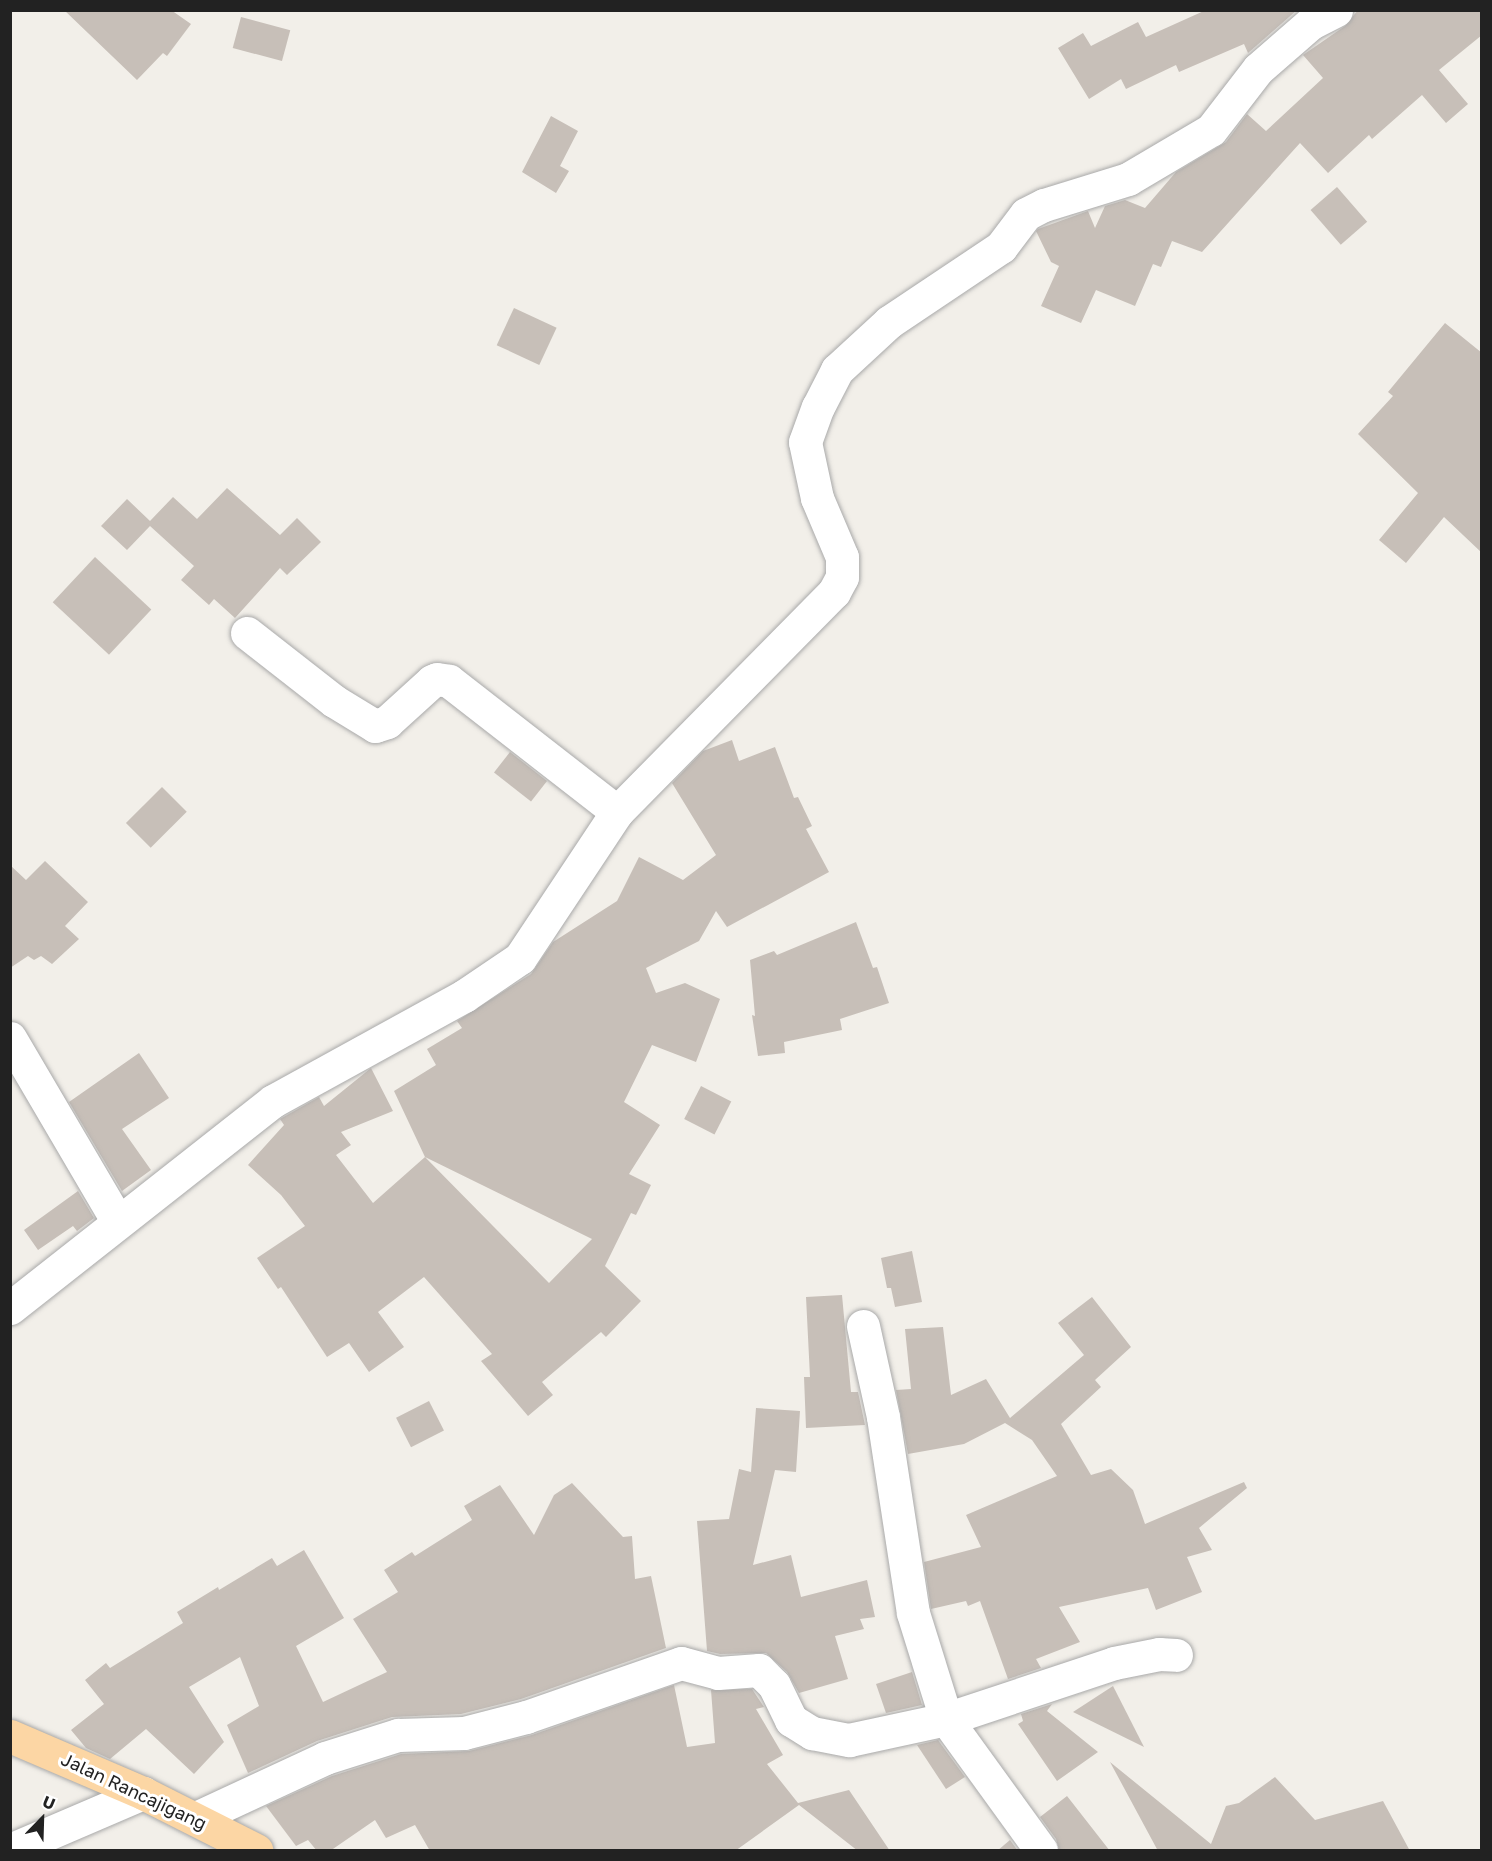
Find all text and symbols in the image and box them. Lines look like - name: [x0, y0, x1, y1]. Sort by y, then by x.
- street label: Jalan Rancajigang: [58, 1748, 210, 1834]
- north arrow: [12, 1789, 72, 1849]
- text: U: [40, 1791, 58, 1814]

